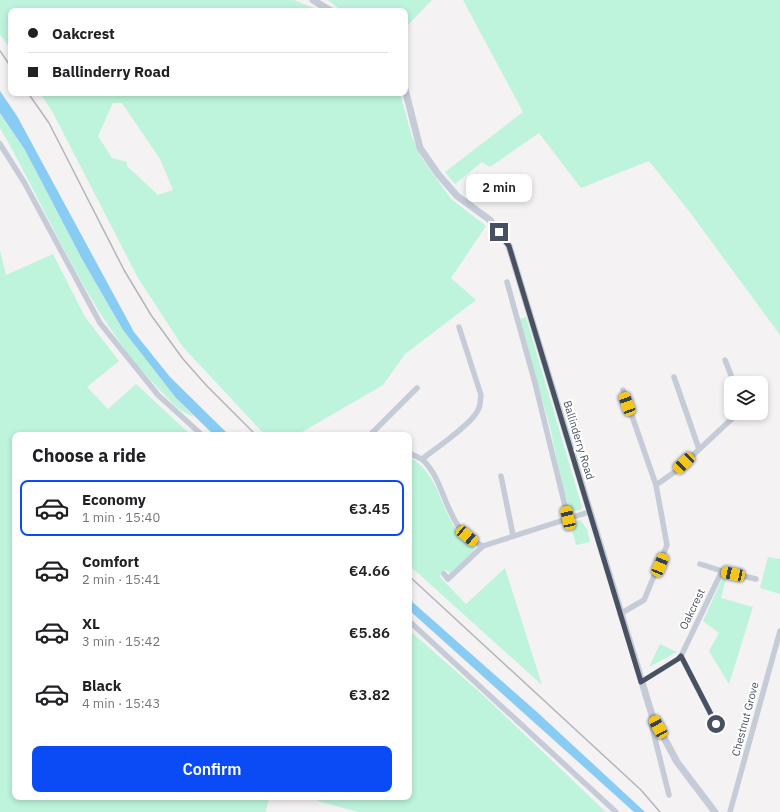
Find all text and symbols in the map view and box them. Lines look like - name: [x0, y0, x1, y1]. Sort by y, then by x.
- text: Oakcrest: [52, 24, 115, 43]
- text: Ballinderry Road: [52, 62, 170, 81]
- callout: 2 min: [466, 174, 532, 202]
- text: 2 min: [482, 179, 516, 196]
- route end: [490, 223, 508, 241]
- map controls: [724, 376, 768, 420]
- button: layers: [724, 376, 768, 420]
- car: [617, 391, 637, 417]
- street label: Ballinderry Road: [560, 399, 598, 481]
- text: Choose a ride: [32, 444, 146, 467]
- car: [671, 450, 697, 476]
- icon: car: [34, 490, 70, 526]
- text: Economy: [82, 490, 146, 509]
- text: €3.45: [349, 499, 390, 518]
- car: [559, 505, 577, 531]
- text: 1 min · 15:40: [82, 509, 160, 526]
- car: [454, 524, 480, 548]
- icon: car: [34, 552, 70, 588]
- text: Comfort: [82, 552, 139, 571]
- car: [650, 552, 670, 578]
- text: €4.66: [349, 561, 390, 580]
- car: [720, 566, 746, 582]
- text: 2 min · 15:41: [82, 571, 160, 588]
- street label: Oakcrest: [676, 586, 708, 632]
- icon: car: [34, 614, 70, 650]
- text: XL: [82, 614, 100, 633]
- text: €5.86: [349, 623, 390, 642]
- text: 3 min · 15:42: [82, 633, 160, 650]
- icon: car: [34, 676, 70, 712]
- text: Black: [82, 676, 122, 695]
- street label: Chestnut Grove: [728, 680, 762, 758]
- text: €3.82: [349, 685, 390, 704]
- text: 4 min · 15:43: [82, 695, 160, 712]
- car: [647, 714, 669, 740]
- route start: [707, 715, 725, 733]
- button: Confirm: [32, 746, 392, 792]

